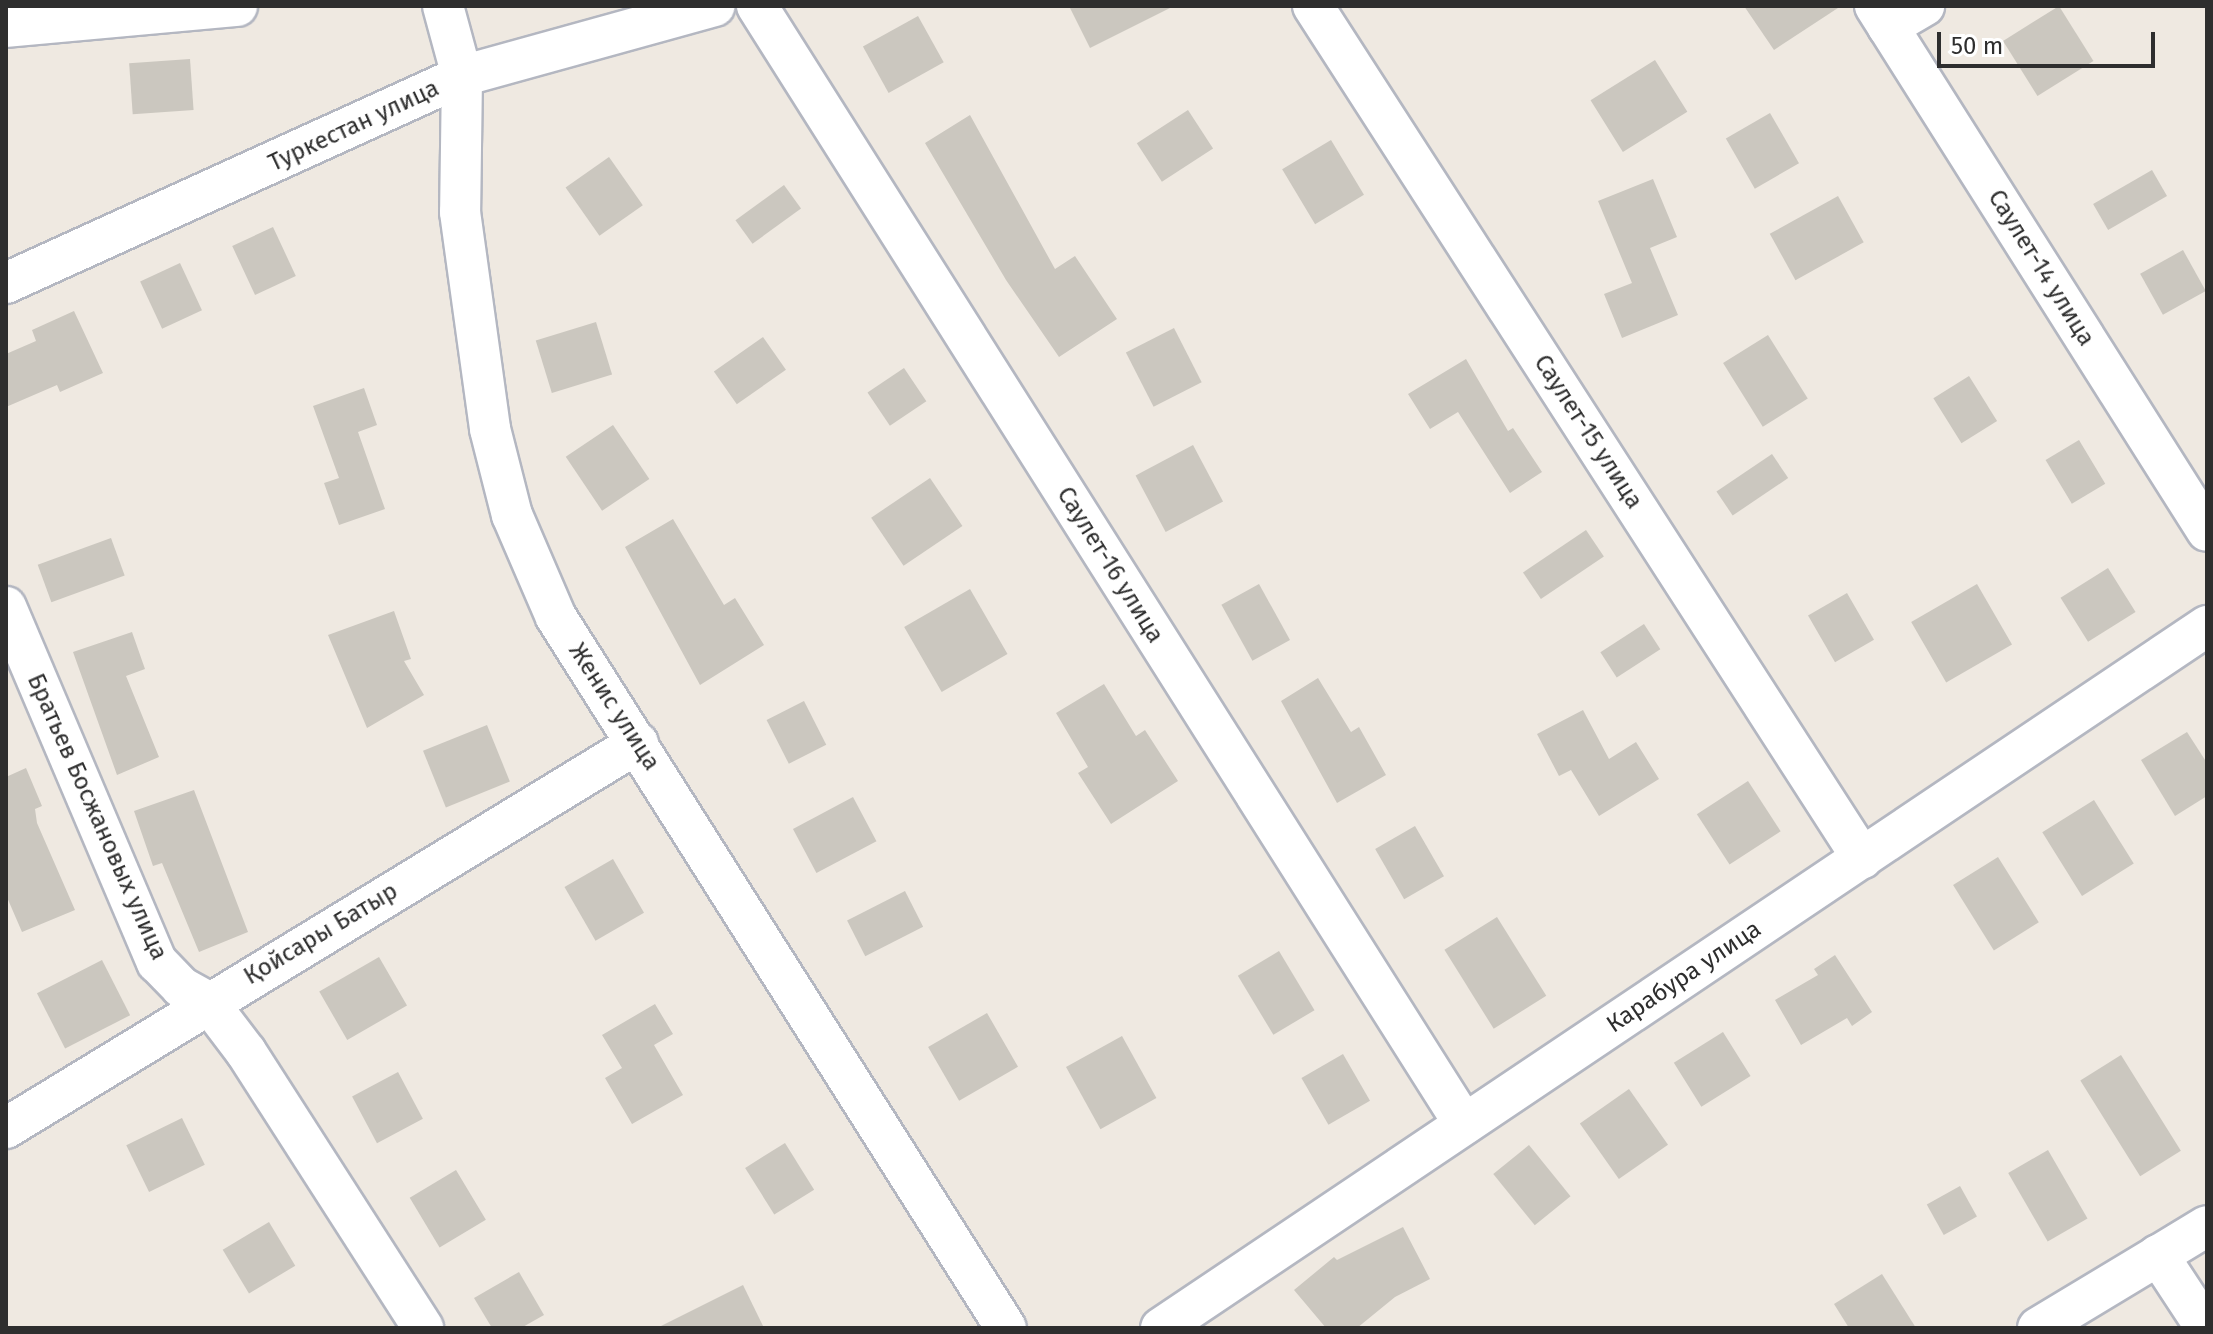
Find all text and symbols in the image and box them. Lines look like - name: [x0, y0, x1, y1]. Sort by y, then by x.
- scale bar: [1941, 16, 2159, 66]
- text: 50 m: [1951, 32, 2003, 60]
- street label: Туркестан улица: [264, 74, 444, 178]
- street label: Саулет-14 улица: [1982, 185, 2100, 351]
- street label: Саулет-15 улица: [1528, 350, 1648, 514]
- street label: Саулет-16 улица: [1050, 482, 1170, 648]
- street label: Женис улица: [562, 638, 666, 776]
- street label: Братьев Босжановых улица: [21, 669, 173, 965]
- street label: Қойсары Батыр: [239, 877, 403, 991]
- street label: Карабура улица: [1601, 915, 1767, 1039]

